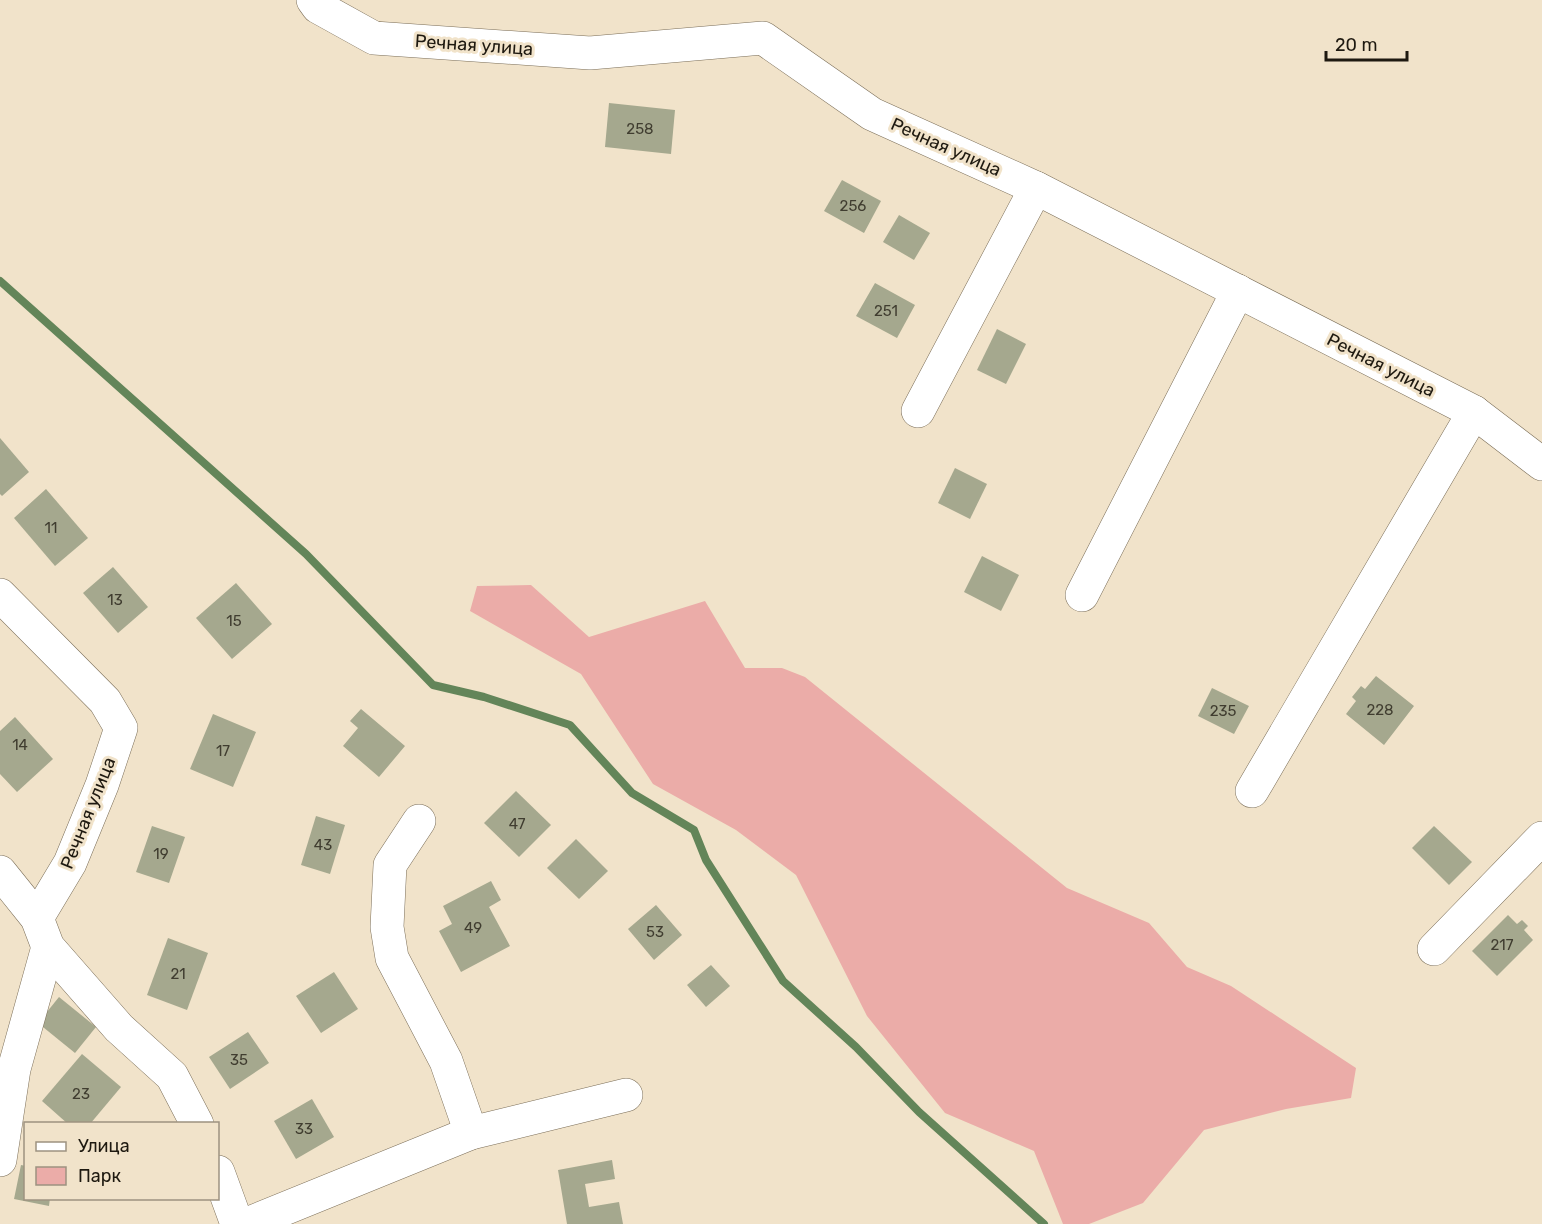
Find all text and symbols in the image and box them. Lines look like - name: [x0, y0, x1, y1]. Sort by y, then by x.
- scale bar: [1326, 24, 1407, 62]
- street label: Речная улица: [414, 30, 534, 60]
- text: 20 m: [1335, 34, 1377, 56]
- street label: Речная улица: [887, 113, 1005, 181]
- house number: 258: [626, 120, 654, 138]
- house number: 256: [840, 197, 866, 215]
- house number: 251: [874, 302, 898, 320]
- street label: Речная улица: [1323, 328, 1439, 402]
- house number: 11: [45, 519, 57, 537]
- house number: 13: [107, 591, 123, 609]
- house number: 15: [226, 612, 242, 630]
- house number: 228: [1366, 701, 1394, 719]
- house number: 235: [1210, 702, 1236, 720]
- house number: 14: [12, 736, 28, 754]
- house number: 17: [216, 742, 230, 760]
- street label: Речная улица: [56, 754, 120, 872]
- house number: 47: [509, 815, 526, 833]
- house number: 43: [314, 836, 332, 854]
- house number: 19: [153, 845, 169, 863]
- house number: 49: [464, 919, 482, 937]
- house number: 53: [646, 923, 664, 941]
- house number: 217: [1491, 936, 1514, 954]
- house number: 21: [170, 965, 186, 983]
- house number: 35: [230, 1051, 248, 1069]
- house number: 23: [72, 1085, 90, 1103]
- house number: 33: [295, 1120, 313, 1138]
- legend: [24, 1122, 219, 1200]
- text: Улица: [78, 1135, 130, 1157]
- text: Парк: [78, 1165, 122, 1187]

